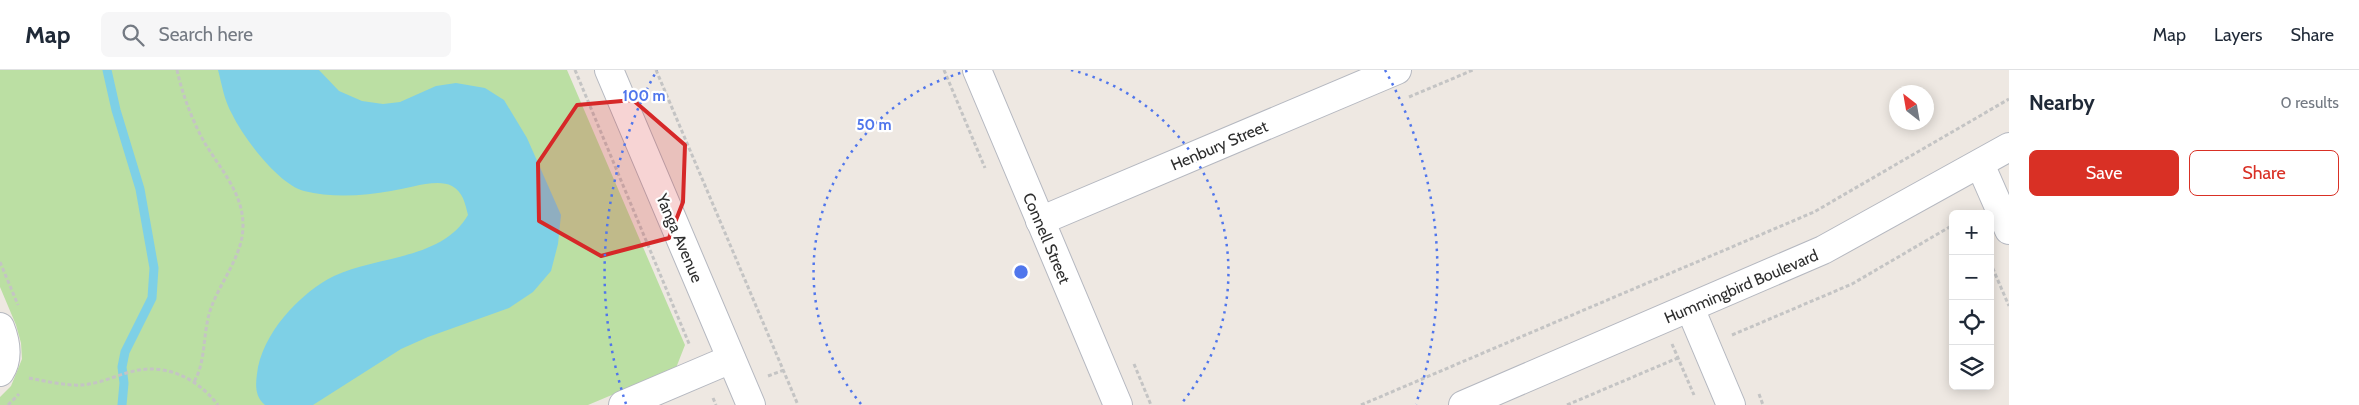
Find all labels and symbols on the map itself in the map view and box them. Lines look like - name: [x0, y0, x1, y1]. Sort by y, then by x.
- north arrow: [1889, 85, 1934, 130]
- text: 100 m: [622, 87, 666, 105]
- text: 50 m: [856, 116, 892, 134]
- street label: Henbury Street: [1168, 116, 1271, 174]
- street label: Yanga Avenue: [652, 190, 707, 285]
- street label: Connell Street: [1019, 190, 1074, 287]
- street label: Hummingbird Boulevard: [1661, 245, 1821, 327]
- centre of rings: [1012, 263, 1030, 281]

